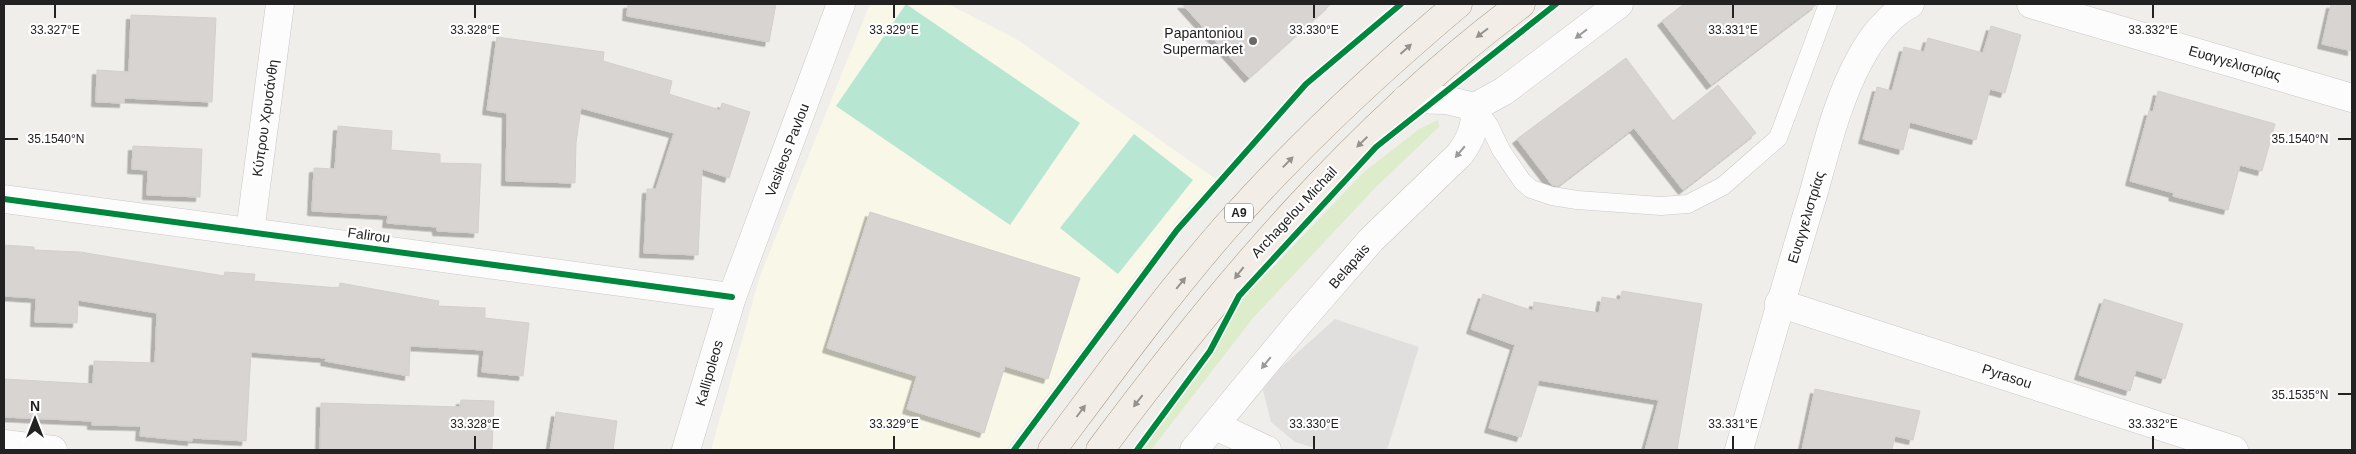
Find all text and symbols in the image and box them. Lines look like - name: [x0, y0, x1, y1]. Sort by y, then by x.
- text: 33.327°E: [30, 23, 80, 37]
- text: 33.328°E: [450, 23, 500, 37]
- text: 33.329°E: [869, 23, 919, 37]
- text: 33.330°E: [1289, 23, 1339, 37]
- text: 33.331°E: [1708, 23, 1758, 37]
- text: 33.332°E: [2128, 23, 2178, 37]
- place label: Papantoniou Supermarket: [1163, 25, 1243, 57]
- one-way arrow: [1475, 28, 1489, 38]
- one-way arrow: [1575, 28, 1588, 39]
- marker: Papantoniou Supermarket: [1247, 35, 1259, 47]
- street label: Ευαγγελιστρίας: [2187, 42, 2283, 84]
- one-way arrow: [1399, 43, 1411, 55]
- street label: Κύπρου Χρυσάνθη: [249, 58, 281, 178]
- street label: Vasileos Pavlou: [762, 101, 812, 199]
- text: 35.1540°N: [28, 132, 84, 146]
- text: 35.1540°N: [2272, 132, 2328, 146]
- one-way arrow: [1356, 136, 1368, 148]
- one-way arrow: [1455, 145, 1466, 158]
- one-way arrow: [1282, 156, 1294, 168]
- street label: Archagelou Michail: [1248, 163, 1340, 261]
- street label: Ευαγγελιστρίας: [1784, 169, 1828, 265]
- road number: A9: [1225, 204, 1253, 222]
- street label: Falirou: [347, 224, 391, 246]
- street label: Belapais: [1325, 240, 1373, 292]
- one-way arrow: [1233, 267, 1244, 280]
- one-way arrow: [1175, 277, 1186, 290]
- street label: Kallipoleos: [692, 338, 726, 408]
- one-way arrow: [1261, 356, 1272, 369]
- street label: Pyrasou: [1980, 360, 2034, 392]
- text: 35.1535°N: [2272, 388, 2328, 402]
- north arrow: [10, 394, 60, 444]
- one-way arrow: [1132, 394, 1143, 407]
- text: N: [30, 398, 40, 414]
- one-way arrow: [1076, 404, 1086, 418]
- text: 33.328°E: [450, 417, 500, 431]
- text: 33.329°E: [869, 417, 919, 431]
- text: 33.330°E: [1289, 417, 1339, 431]
- text: 33.331°E: [1708, 417, 1758, 431]
- text: 33.332°E: [2128, 417, 2178, 431]

